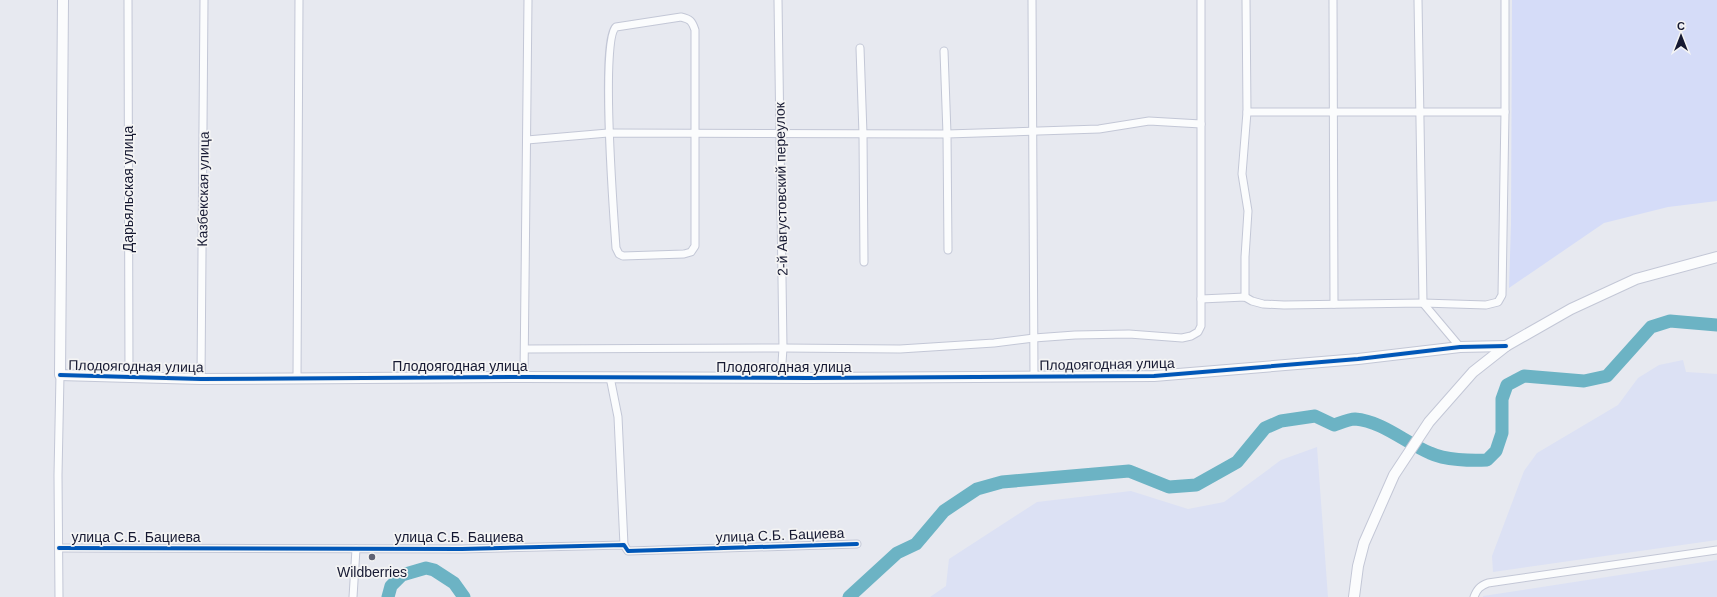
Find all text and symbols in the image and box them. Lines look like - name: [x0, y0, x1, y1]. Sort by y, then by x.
- north arrow: [1661, 16, 1701, 56]
- text: С: [1677, 20, 1685, 32]
- street label: 2-й Августовский переулок: [771, 101, 791, 276]
- street label: Дарьяльская улица: [120, 126, 136, 252]
- street label: Казбекская улица: [194, 131, 212, 247]
- street label: Плодоягодная улица: [1039, 355, 1175, 373]
- street label: Плодоягодная улица: [68, 357, 204, 375]
- street label: Плодоягодная улица: [392, 358, 528, 374]
- street label: Плодоягодная улица: [716, 359, 852, 375]
- street label: улица С.Б. Бациева: [715, 525, 845, 545]
- street label: улица С.Б. Бациева: [71, 529, 201, 545]
- street label: улица С.Б. Бациева: [394, 529, 524, 545]
- marker: Wildberries: [367, 552, 377, 562]
- place label: Wildberries: [337, 564, 407, 580]

